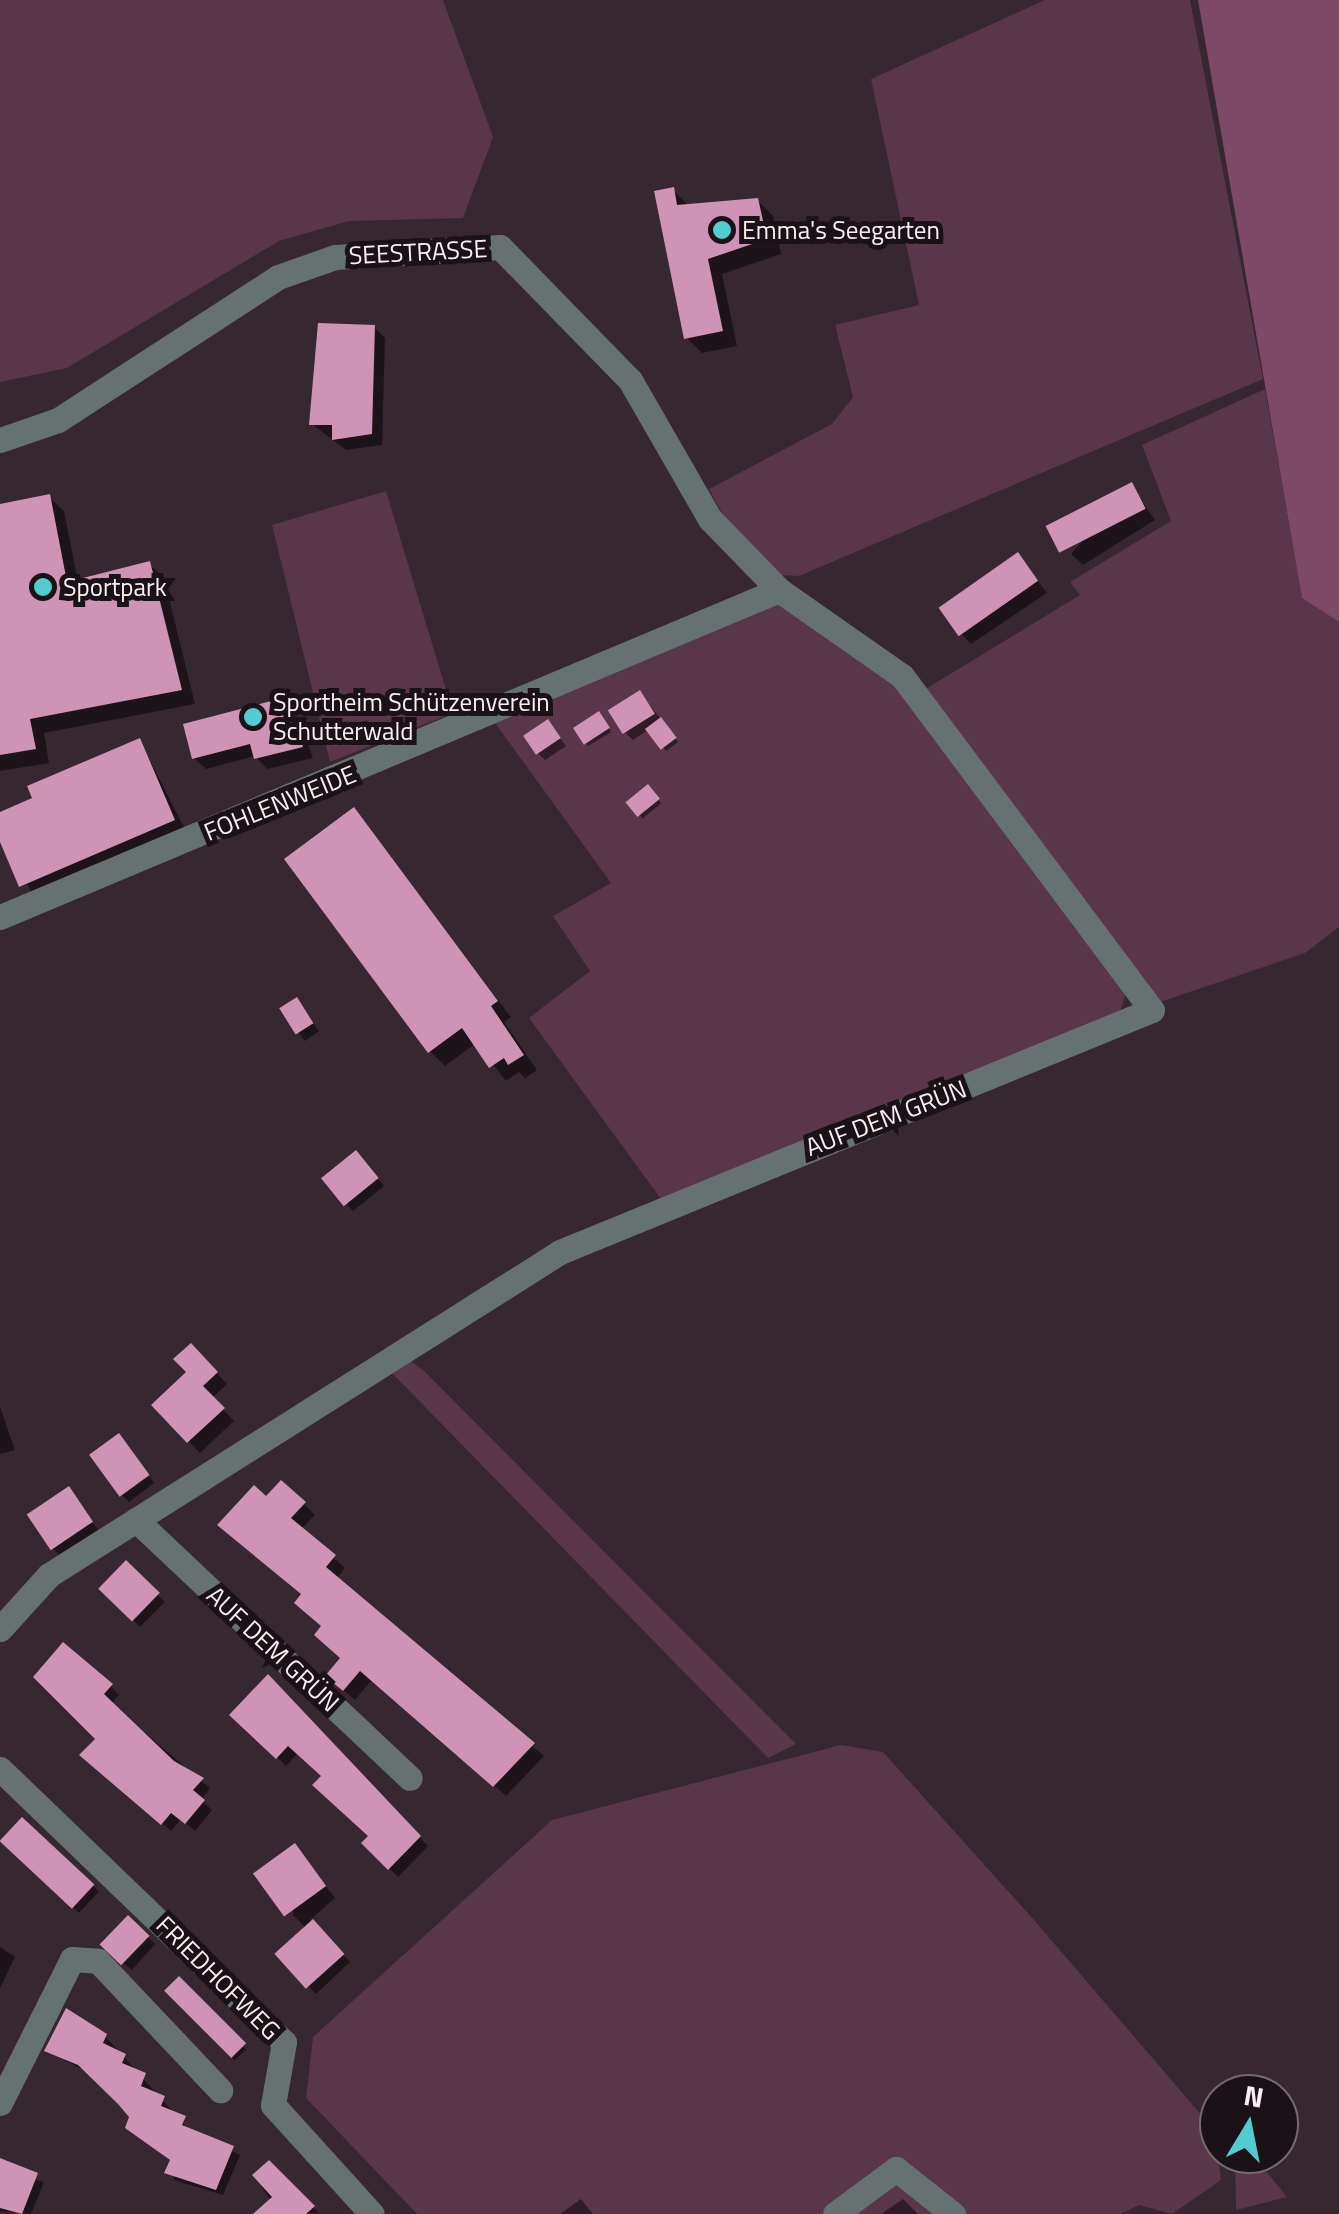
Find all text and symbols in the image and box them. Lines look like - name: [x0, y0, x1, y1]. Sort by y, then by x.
- place label: Emma's Seegarten: [742, 215, 940, 245]
- marker: Emma's Seegarten: [711, 219, 733, 241]
- street label: SEESTRASSE: [348, 233, 488, 271]
- place label: Sportpark: [63, 572, 167, 602]
- marker: Sportpark: [32, 576, 54, 598]
- place label: Sportheim Schützenverein Schutterwald: [273, 688, 550, 747]
- marker: Sportheim Schützenverein Schutterwald: [242, 706, 264, 728]
- street label: FOHLENWEIDE: [200, 759, 360, 847]
- street label: AUF DEM GRÜN: [801, 1074, 971, 1162]
- street label: AUF DEM GRÜN: [201, 1580, 345, 1718]
- street label: FRIEDHOFWEG: [150, 1910, 286, 2046]
- text: N: [1241, 2073, 1267, 2119]
- north arrow: [1199, 2074, 1299, 2174]

